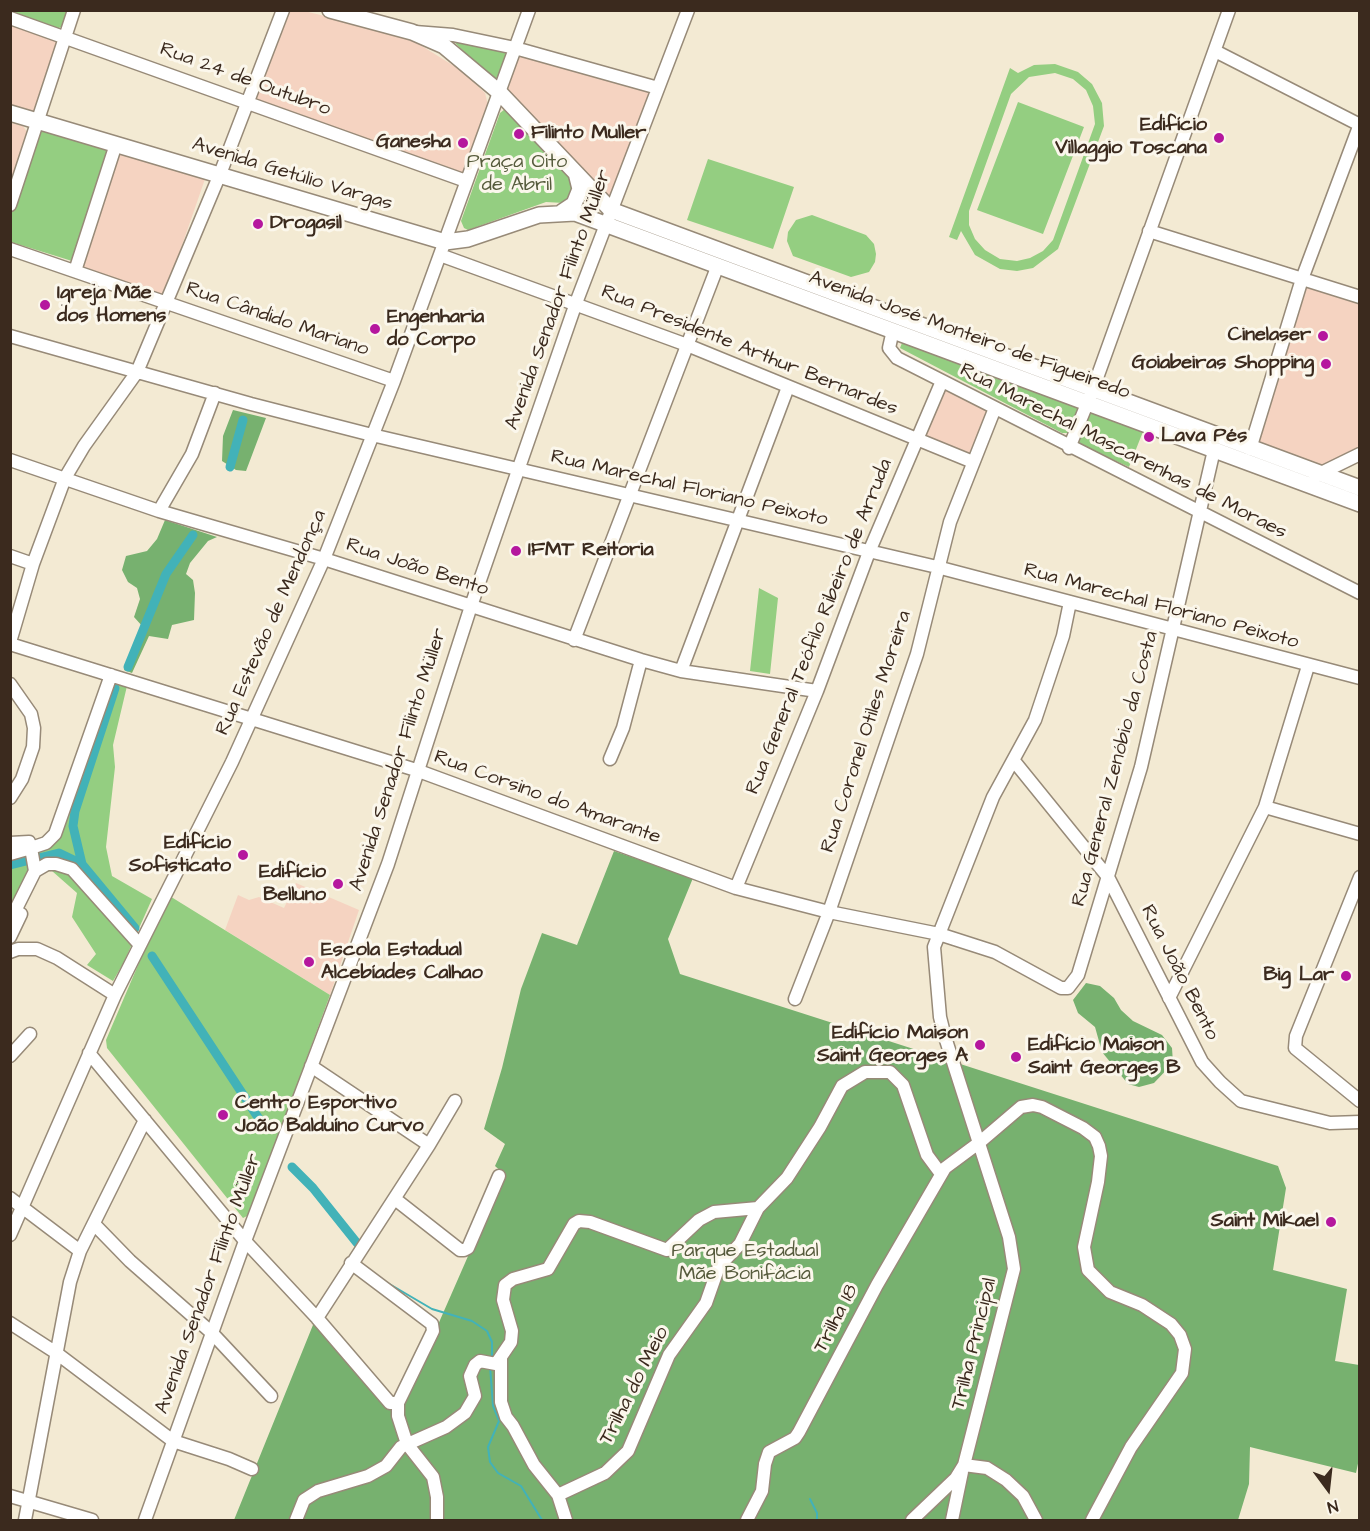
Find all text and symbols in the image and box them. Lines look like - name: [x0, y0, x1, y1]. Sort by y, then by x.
- street label: Rua 24 de Outubro: [156, 38, 334, 122]
- place label: Edifício Villaggio Toscana: [1055, 114, 1207, 161]
- place label: Filinto Muller: [531, 122, 646, 146]
- marker: Filinto Muller: [512, 127, 526, 141]
- place label: Ganesha: [376, 131, 451, 155]
- marker: Edifício Villaggio Toscana: [1212, 131, 1226, 145]
- street label: Avenida Getúlio Vargas: [189, 133, 395, 217]
- marker: Ganesha: [456, 136, 470, 150]
- park label: Praça Oito de Abril: [467, 151, 567, 198]
- street label: Avenida Senador Filinto Müller: [501, 167, 617, 433]
- place label: Drogasil: [270, 212, 342, 236]
- marker: Drogasil: [251, 217, 265, 231]
- street label: Avenida José Monteiro de Figueiredo: [805, 267, 1133, 405]
- street label: Rua Cândido Mariano: [182, 277, 372, 363]
- street label: Rua Presidente Arthur Bernardes: [597, 280, 901, 422]
- place label: Igreja Mãe dos Homens: [57, 282, 166, 329]
- marker: Igreja Mãe dos Homens: [38, 298, 52, 312]
- place label: Engenharia do Corpo: [387, 306, 484, 353]
- marker: Engenharia do Corpo: [368, 322, 382, 336]
- place label: Cinelaser: [1228, 324, 1311, 348]
- marker: Cinelaser: [1316, 329, 1330, 343]
- place label: Goiabeiras Shopping: [1132, 352, 1314, 376]
- marker: Goiabeiras Shopping: [1319, 357, 1333, 371]
- street label: Rua Marechal Mascarenhas de Moraes: [956, 359, 1290, 545]
- place label: Lava Pés: [1161, 425, 1247, 449]
- marker: Lava Pés: [1142, 430, 1156, 444]
- street label: Rua Marechal Floriano Peixoto: [548, 445, 830, 533]
- street label: Rua General Teófilo Ribeiro de Arruda: [742, 456, 898, 798]
- street label: Rua Estevão de Mendonça: [211, 507, 333, 739]
- street label: Rua João Bento: [343, 534, 491, 602]
- place label: IFMT Reitoria: [528, 539, 654, 563]
- marker: IFMT Reitoria: [509, 544, 523, 558]
- street label: Rua Marechal Floriano Peixoto: [1021, 559, 1301, 655]
- street label: Rua Coronel Otiles Moreira: [817, 608, 917, 856]
- street label: Avenida Senador Filinto Müller: [345, 625, 453, 895]
- street label: Rua General Zenóbio da Costa: [1068, 629, 1164, 909]
- street label: Rua Corsino do Amarante: [430, 746, 664, 850]
- place label: Edifício Sofisticato: [129, 832, 231, 879]
- marker: Edifício Sofisticato: [236, 848, 250, 862]
- place label: Edifício Belluno: [259, 861, 326, 908]
- marker: Edifício Belluno: [331, 877, 345, 891]
- street label: Rua João Bento: [1135, 902, 1223, 1044]
- place label: Escola Estadual Alcebíades Calhao: [321, 939, 483, 986]
- marker: Escola Estadual Alcebíades Calhao: [302, 955, 316, 969]
- place label: Big Lar: [1263, 964, 1334, 988]
- marker: Big Lar: [1339, 969, 1353, 983]
- place label: Edifício Maison Saint Georges A: [817, 1022, 968, 1069]
- place label: Edifício Maison Saint Georges B: [1028, 1034, 1180, 1081]
- marker: Edifício Maison Saint Georges A: [973, 1038, 987, 1052]
- marker: Edifício Maison Saint Georges B: [1009, 1050, 1023, 1064]
- place label: Centro Esportivo João Balduíno Curvo: [235, 1092, 423, 1139]
- marker: Centro Esportivo João Balduíno Curvo: [216, 1108, 230, 1122]
- street label: Avenida Senador Filinto Müller: [151, 1151, 267, 1417]
- place label: Saint Mikael: [1211, 1210, 1319, 1234]
- marker: Saint Mikael: [1324, 1215, 1338, 1229]
- park label: Parque Estadual Mãe Bonifácia: [671, 1240, 819, 1287]
- street label: Trilha Principal: [947, 1276, 1003, 1412]
- street label: Trilha 18: [810, 1281, 864, 1357]
- street label: Trilha do Meio: [595, 1323, 675, 1449]
- north arrow: [1298, 1459, 1358, 1519]
- text: N: [1325, 1494, 1340, 1518]

